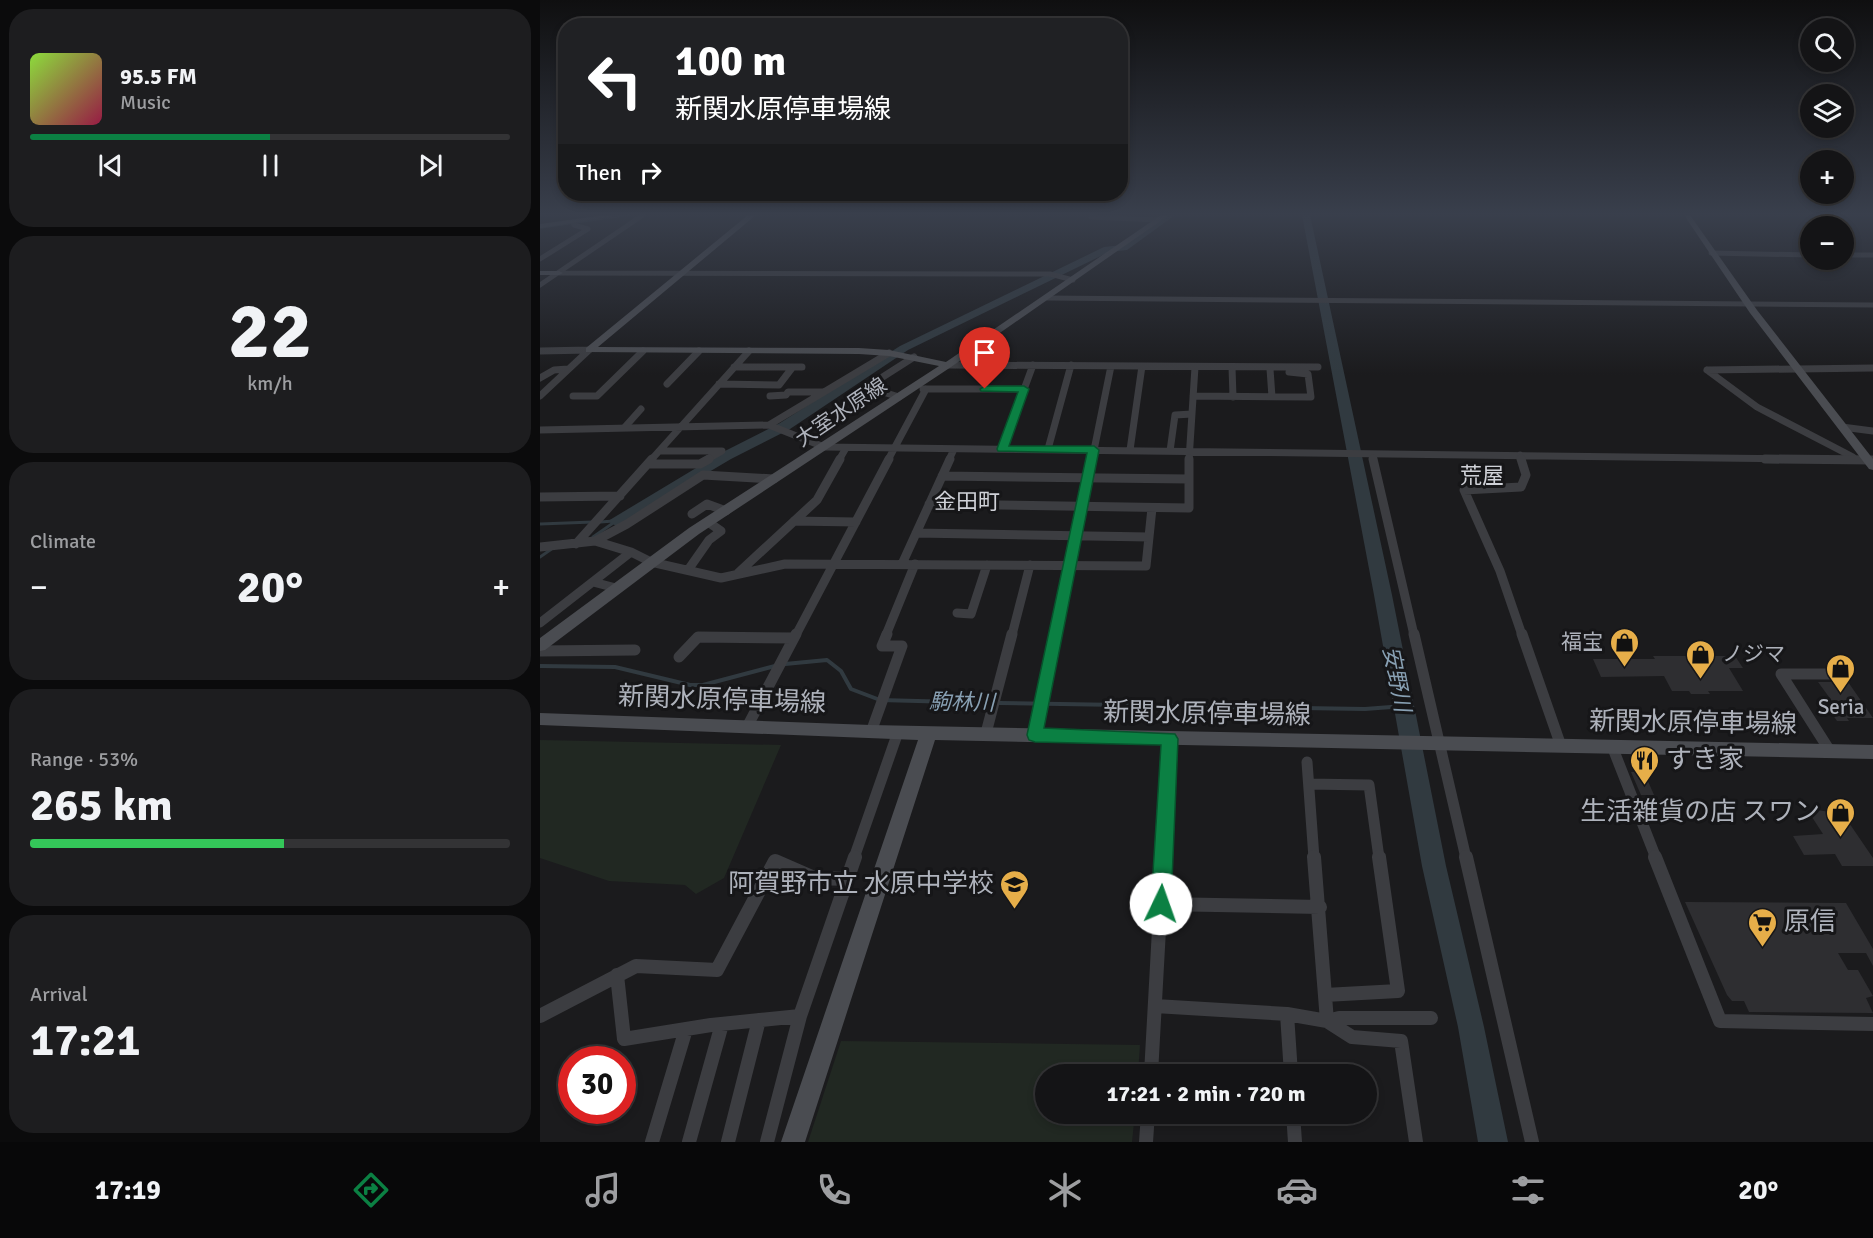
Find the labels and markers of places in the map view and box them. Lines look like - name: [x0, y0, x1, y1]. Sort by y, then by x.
- pin: [959, 327, 1010, 389]
- shop icon: 福宝: [1608, 626, 1640, 668]
- place label: 福宝: [1561, 629, 1603, 655]
- shop icon: ノジマ: [1685, 638, 1717, 680]
- place label: ノジマ: [1722, 641, 1785, 667]
- shop icon: Seria: [1825, 652, 1857, 694]
- place label: Seria: [1818, 694, 1864, 720]
- restaurant icon: すき家: [1629, 744, 1661, 786]
- place label: すき家: [1666, 744, 1744, 776]
- place label: 生活雑貨の店 スワン: [1580, 796, 1820, 828]
- shop icon: 生活雑貨の店 スワン: [1825, 796, 1857, 838]
- place label: 阿賀野市立 水原中学校: [728, 868, 994, 900]
- school or university icon: 阿賀野市立 水原中学校: [999, 868, 1031, 910]
- supermarket icon: 原信: [1747, 906, 1779, 948]
- place label: 原信: [1784, 906, 1836, 938]

